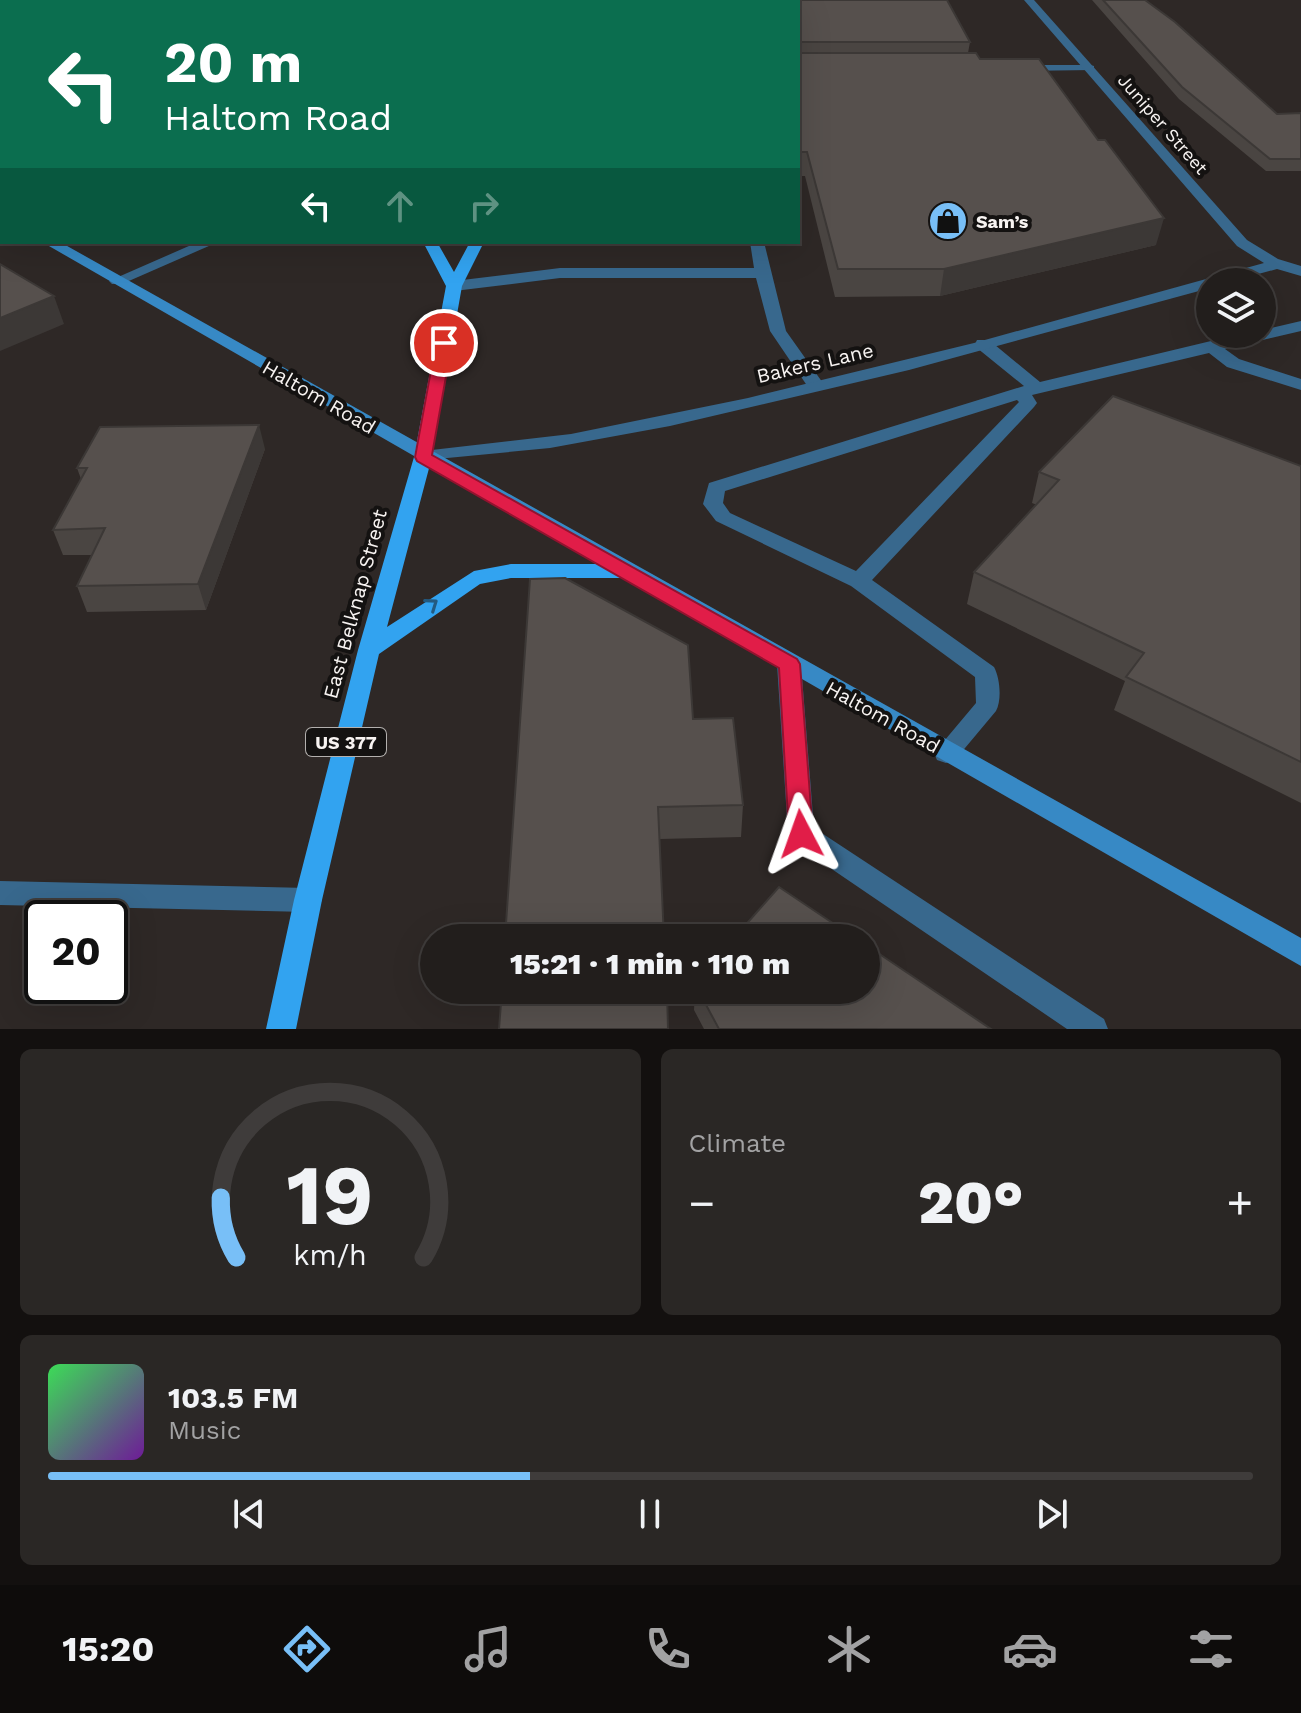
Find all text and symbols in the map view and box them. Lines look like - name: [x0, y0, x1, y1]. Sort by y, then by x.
- text: 20 m: [164, 30, 302, 96]
- icon: left: [32, 32, 136, 136]
- street label: Juniper Street: [1114, 70, 1213, 179]
- text: Haltom Road: [164, 97, 392, 139]
- icon: left: [294, 184, 338, 228]
- icon: ahead: [378, 184, 422, 228]
- icon: right: [462, 184, 506, 228]
- shop icon: Sam’s: [927, 200, 969, 242]
- place label: Sam’s: [976, 211, 1029, 232]
- map controls: [1196, 268, 1276, 348]
- button: layers: [1196, 268, 1276, 348]
- pin: [410, 309, 478, 377]
- icon: arrive: [422, 321, 466, 365]
- street label: Bakers Lane: [754, 338, 876, 388]
- street label: Haltom Road: [258, 355, 380, 439]
- street label: East Belknap Street: [318, 506, 392, 701]
- one-way arrow: [423, 599, 438, 614]
- street label: Haltom Road: [822, 676, 944, 758]
- road number: US 377: [306, 728, 386, 756]
- position arrow: [759, 792, 843, 876]
- speed limit sign: 20: [24, 900, 128, 1004]
- text: 15:21 · 1 min · 110 m: [510, 946, 790, 981]
- text: Climate: [689, 1128, 786, 1158]
- text: 19: [287, 1147, 374, 1244]
- text: 20°: [918, 1167, 1024, 1238]
- text: −: [689, 1177, 715, 1229]
- text: +: [1226, 1177, 1253, 1229]
- text: km/h: [293, 1238, 367, 1272]
- text: 103.5 FM: [168, 1380, 298, 1415]
- text: Music: [168, 1415, 241, 1445]
- icon: previous: [227, 1492, 271, 1536]
- icon: pause: [628, 1492, 672, 1536]
- icon: next: [1030, 1492, 1074, 1536]
- icon: directions: [279, 1621, 335, 1677]
- icon: music: [460, 1621, 516, 1677]
- icon: phone: [640, 1621, 696, 1677]
- icon: climate: [821, 1621, 877, 1677]
- icon: car: [1002, 1621, 1058, 1677]
- icon: filters: [1183, 1621, 1239, 1677]
- text: 15:20: [62, 1628, 154, 1670]

